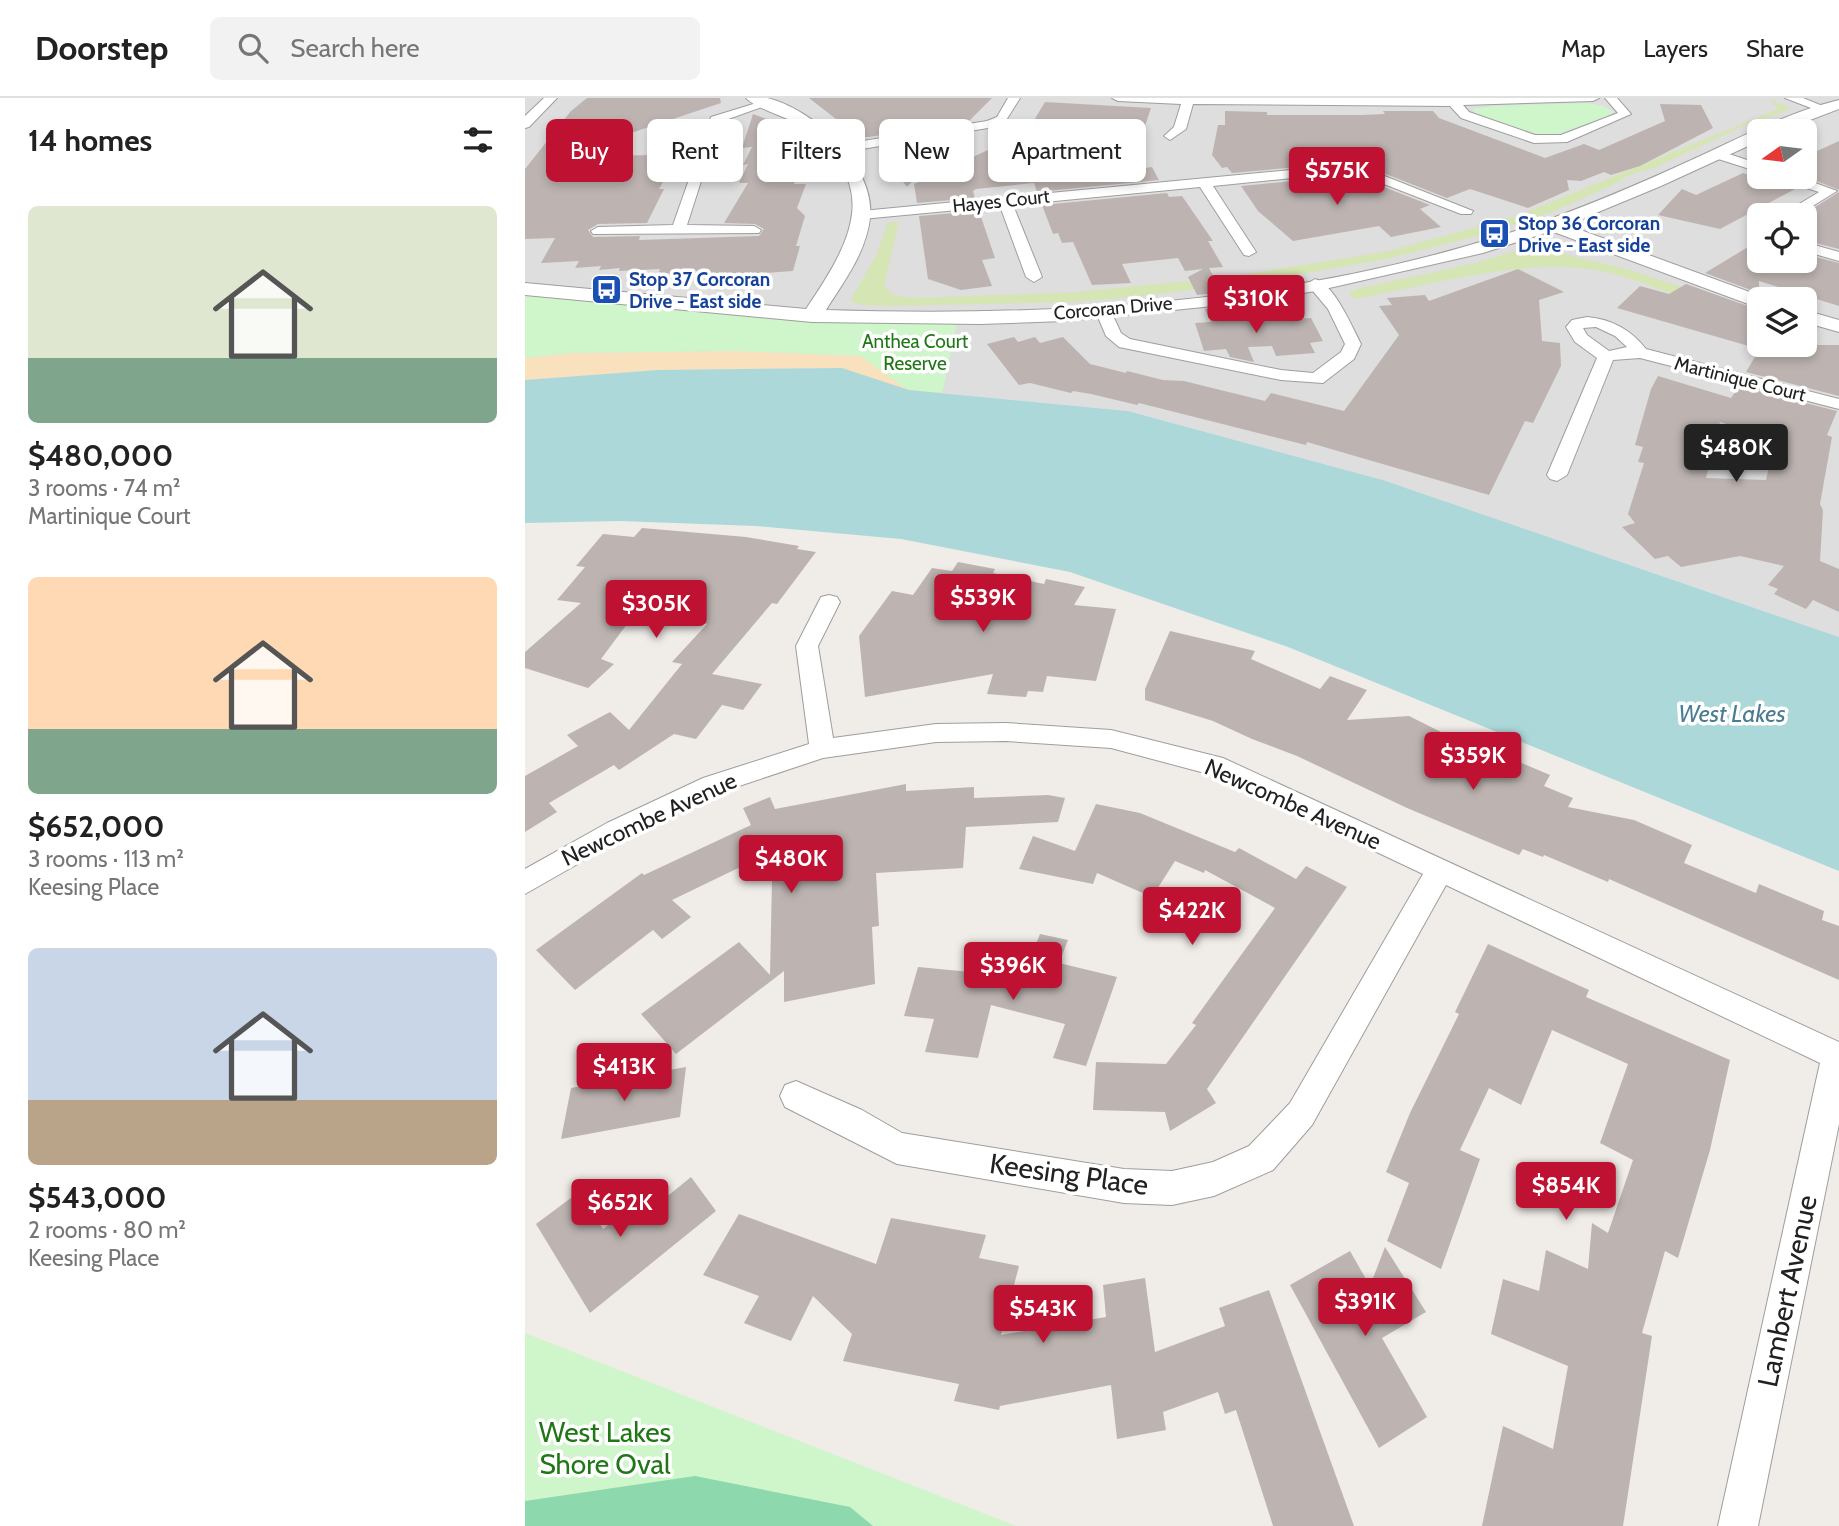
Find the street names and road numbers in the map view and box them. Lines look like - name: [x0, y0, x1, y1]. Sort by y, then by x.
- street label: Hayes Court: [951, 184, 1051, 218]
- street label: Corcoran Drive: [1053, 291, 1174, 325]
- street label: Martinique Court: [1672, 352, 1809, 407]
- street label: Newcombe Avenue: [1201, 753, 1386, 856]
- street label: Newcombe Avenue: [557, 766, 741, 872]
- street label: Keesing Place: [988, 1146, 1150, 1202]
- street label: Lambert Avenue: [1750, 1192, 1824, 1390]

